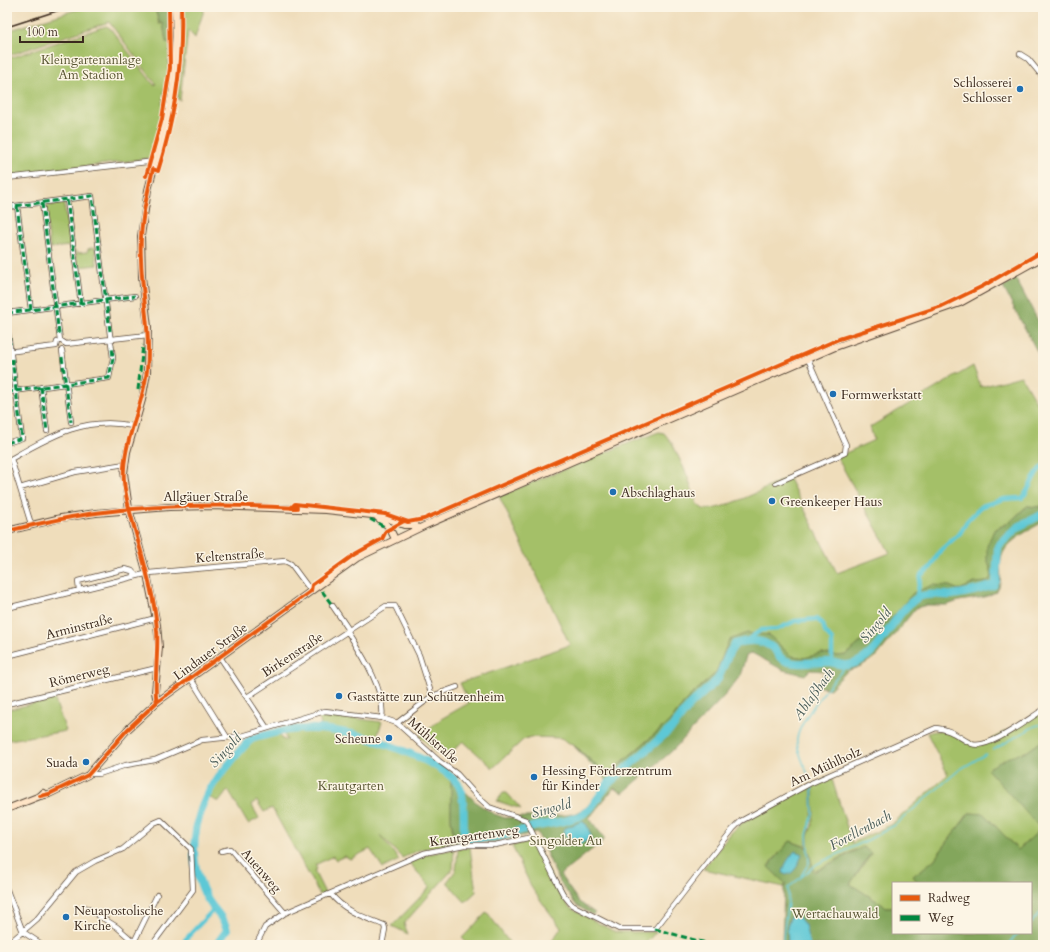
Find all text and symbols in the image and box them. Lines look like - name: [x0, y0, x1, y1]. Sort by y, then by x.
- scale bar: [20, 18, 83, 44]
- text: 100 m: [26, 24, 59, 40]
- park label: Kleingartenanlage Am Stadion: [41, 51, 141, 84]
- place label: Schlosserei Schlosser: [953, 74, 1012, 107]
- marker: Schlosserei Schlosser: [1015, 84, 1025, 94]
- place label: Formwerkstatt: [841, 386, 921, 404]
- marker: Formwerkstatt: [828, 389, 838, 399]
- place label: Abschlaghaus: [621, 484, 695, 502]
- marker: Abschlaghaus: [608, 487, 618, 497]
- street label: Allgäuer Straße: [164, 488, 248, 506]
- place label: Greenkeeper Haus: [780, 493, 882, 511]
- marker: Greenkeeper Haus: [767, 496, 777, 506]
- street label: Keltenstraße: [195, 545, 265, 567]
- water label: Singold: [855, 603, 897, 647]
- street label: Arminstraße: [44, 610, 115, 644]
- street label: Lindauer Straße: [170, 619, 251, 685]
- street label: Birkenstraße: [258, 628, 327, 681]
- street label: Römerweg: [47, 660, 112, 692]
- water label: Ablaßbach: [788, 665, 839, 725]
- place label: Gaststätte zun Schützenheim: [347, 688, 505, 706]
- marker: Gaststätte zun Schützenheim: [334, 691, 344, 701]
- street label: Mühlstraße: [404, 714, 463, 768]
- water label: Singold: [205, 728, 247, 772]
- place label: Scheune: [335, 730, 381, 748]
- marker: Scheune: [384, 733, 394, 743]
- street label: Am Mühlholz: [787, 742, 864, 791]
- place label: Suada: [46, 754, 78, 772]
- marker: Suada: [81, 757, 91, 767]
- place label: Hessing Förderzentrum für Kinder: [542, 762, 672, 795]
- marker: Hessing Förderzentrum für Kinder: [529, 772, 539, 782]
- park label: Krautgarten: [318, 777, 385, 795]
- water label: Singold: [529, 794, 574, 823]
- water label: Forellenbach: [826, 806, 895, 855]
- street label: Krautgartenweg: [428, 821, 521, 851]
- park label: Singolder Au: [530, 832, 602, 850]
- street label: Auenweg: [237, 845, 286, 897]
- legend: [892, 882, 1032, 934]
- text: Radweg: [928, 890, 970, 906]
- place label: Neuapostolische Kirche: [74, 902, 164, 935]
- park label: Wertachauwald: [791, 905, 878, 923]
- text: Weg: [927, 910, 954, 926]
- marker: Neuapostolische Kirche: [61, 912, 71, 922]

